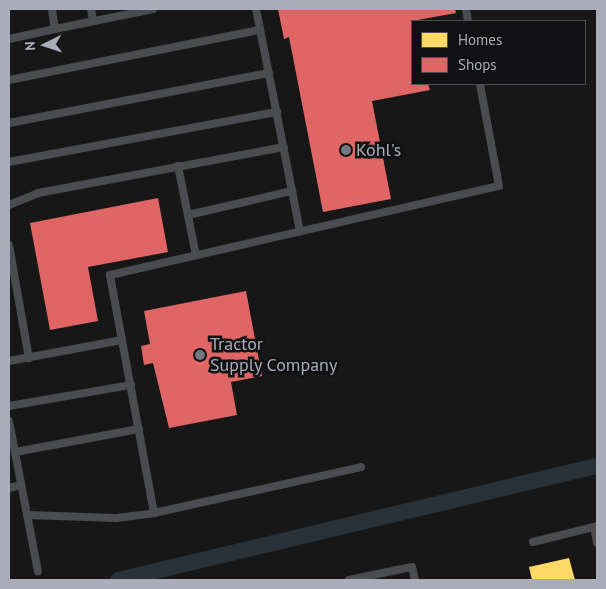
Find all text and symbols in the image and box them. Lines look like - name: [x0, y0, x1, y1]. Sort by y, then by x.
- north arrow: [20, 20, 70, 70]
- legend: [411, 20, 586, 85]
- text: Homes: [458, 30, 502, 49]
- text: N: [21, 41, 39, 51]
- text: Shops: [458, 55, 497, 74]
- place label: Kohl's: [356, 139, 401, 161]
- marker: Kohl's: [340, 144, 352, 156]
- place label: Tractor Supply Company: [210, 334, 338, 376]
- marker: Tractor Supply Company: [194, 349, 206, 361]

